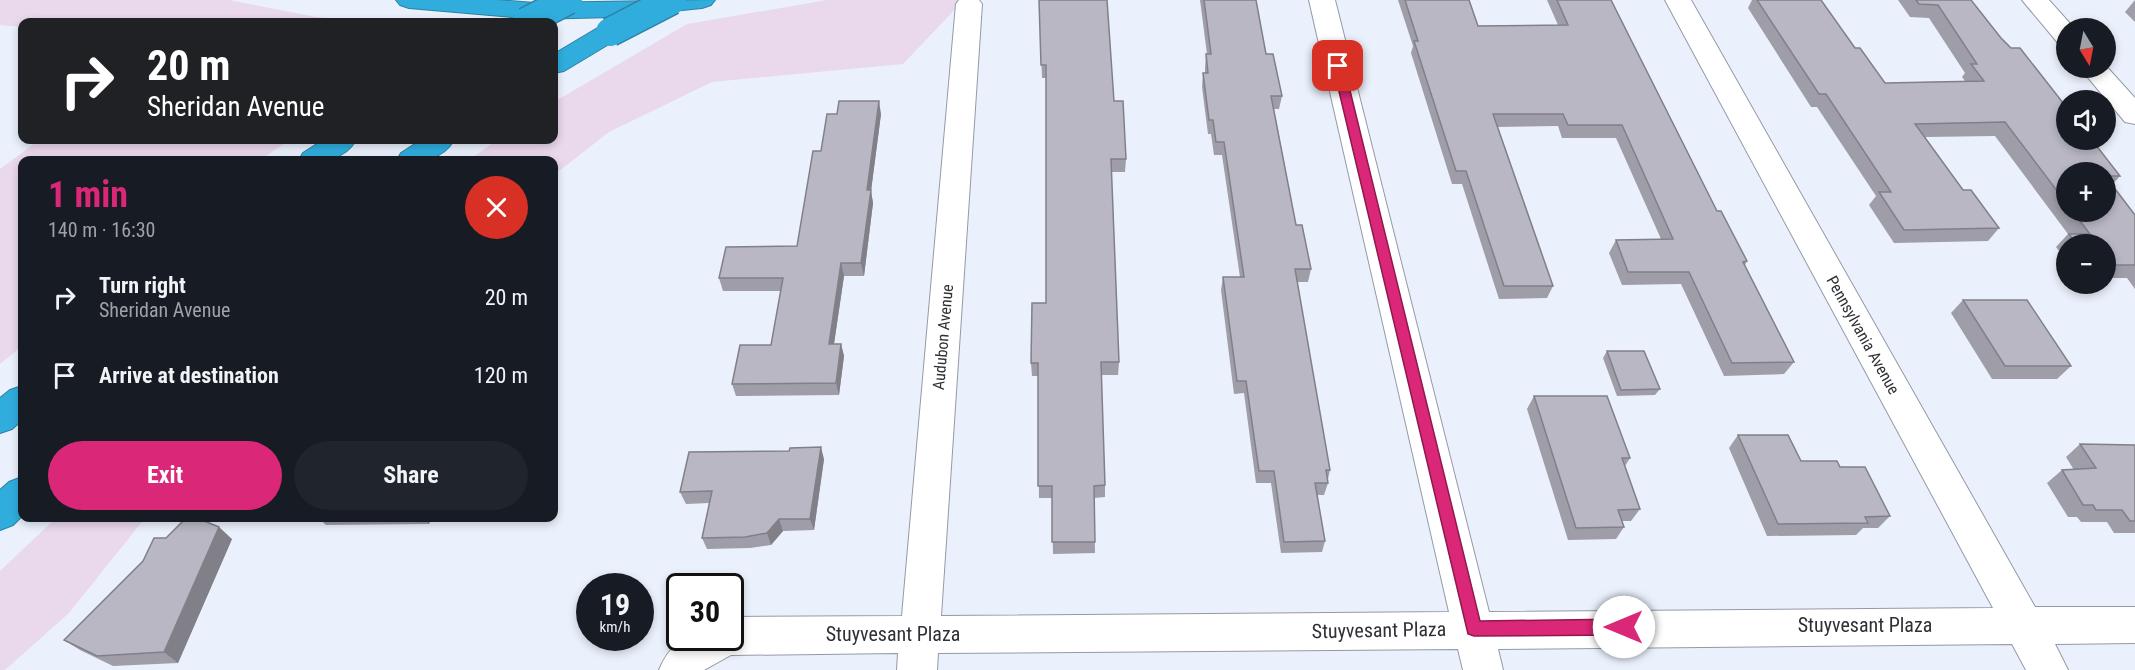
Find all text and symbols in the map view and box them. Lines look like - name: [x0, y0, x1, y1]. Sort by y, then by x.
- north arrow: [2056, 18, 2116, 78]
- map controls: [2056, 18, 2116, 294]
- pin: [1312, 40, 1363, 91]
- text: 20 m: [147, 41, 230, 90]
- icon: right: [48, 42, 126, 120]
- icon: arrive: [1321, 49, 1354, 82]
- button: sound: [2056, 90, 2116, 150]
- text: Sheridan Avenue: [147, 91, 324, 123]
- button: +: [2056, 162, 2116, 222]
- text: 1 min: [48, 174, 128, 216]
- button: close: [465, 176, 528, 239]
- text: 140 m · 16:30: [48, 218, 155, 242]
- button: −: [2056, 234, 2116, 294]
- street label: Pennsylvania Avenue: [1823, 272, 1903, 398]
- text: Turn right: [99, 273, 186, 298]
- icon: right: [48, 281, 81, 314]
- street label: Audubon Avenue: [929, 283, 957, 391]
- text: 20 m: [485, 285, 528, 310]
- text: Sheridan Avenue: [99, 298, 230, 322]
- icon: arrive: [48, 359, 81, 392]
- text: Arrive at destination: [99, 363, 279, 388]
- text: 120 m: [474, 363, 528, 388]
- button: Exit: [48, 441, 282, 510]
- button: Share: [294, 441, 528, 510]
- speed limit sign: 30: [666, 573, 744, 651]
- text: 19: [600, 587, 630, 622]
- position arrow: [1592, 595, 1656, 659]
- street label: Stuyvesant Plaza: [1798, 613, 1932, 637]
- street label: Stuyvesant Plaza: [1311, 617, 1447, 643]
- text: km/h: [600, 618, 630, 636]
- street label: Stuyvesant Plaza: [826, 622, 960, 646]

